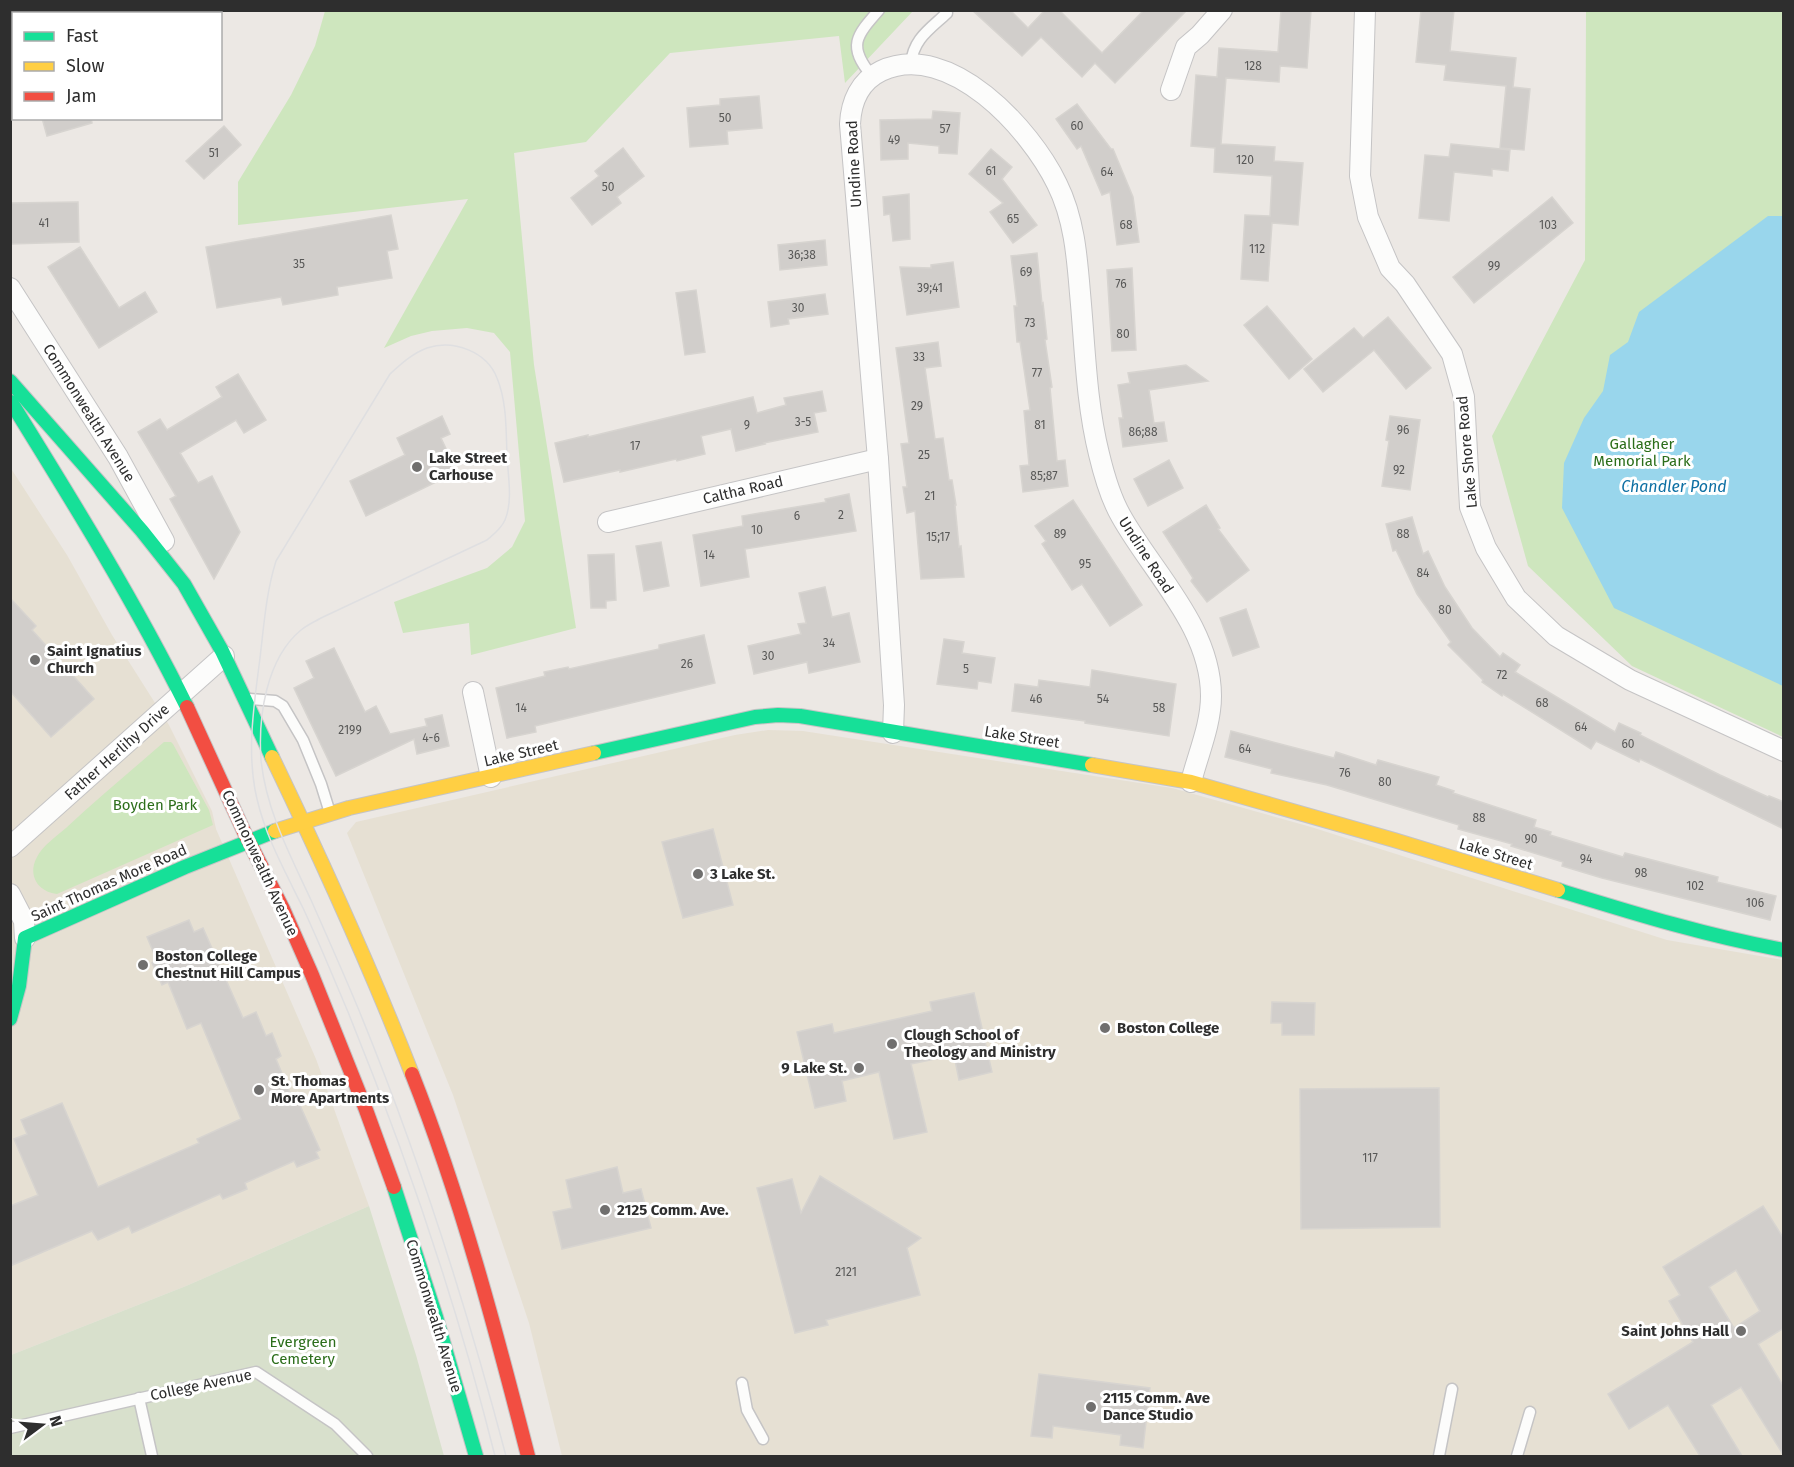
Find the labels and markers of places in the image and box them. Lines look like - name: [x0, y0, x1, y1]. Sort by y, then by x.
- place label: Lake Street Carhouse: [429, 449, 507, 484]
- marker: Lake Street Carhouse: [410, 460, 424, 474]
- place label: Saint Ignatius Church: [47, 642, 141, 677]
- marker: Saint Ignatius Church: [28, 653, 42, 667]
- place label: 3 Lake St.: [709, 865, 776, 883]
- marker: 3 Lake St.: [691, 867, 705, 881]
- place label: Boston College Chestnut Hill Campus: [155, 947, 301, 982]
- marker: Boston College Chestnut Hill Campus: [136, 958, 150, 972]
- place label: Boston College: [1117, 1019, 1219, 1037]
- marker: Boston College: [1098, 1021, 1112, 1035]
- place label: Clough School of Theology and Ministry: [904, 1026, 1056, 1061]
- marker: Clough School of Theology and Ministry: [885, 1037, 899, 1051]
- place label: 9 Lake St.: [781, 1059, 847, 1077]
- marker: 9 Lake St.: [852, 1061, 866, 1075]
- place label: St. Thomas More Apartments: [271, 1072, 389, 1107]
- marker: St. Thomas More Apartments: [252, 1083, 266, 1097]
- place label: 2125 Comm. Ave.: [617, 1201, 729, 1219]
- marker: 2125 Comm. Ave.: [598, 1203, 612, 1217]
- place label: Saint Johns Hall: [1621, 1322, 1730, 1340]
- marker: Saint Johns Hall: [1734, 1324, 1748, 1338]
- place label: 2115 Comm. Ave Dance Studio: [1103, 1389, 1210, 1424]
- marker: 2115 Comm. Ave Dance Studio: [1084, 1400, 1098, 1414]

